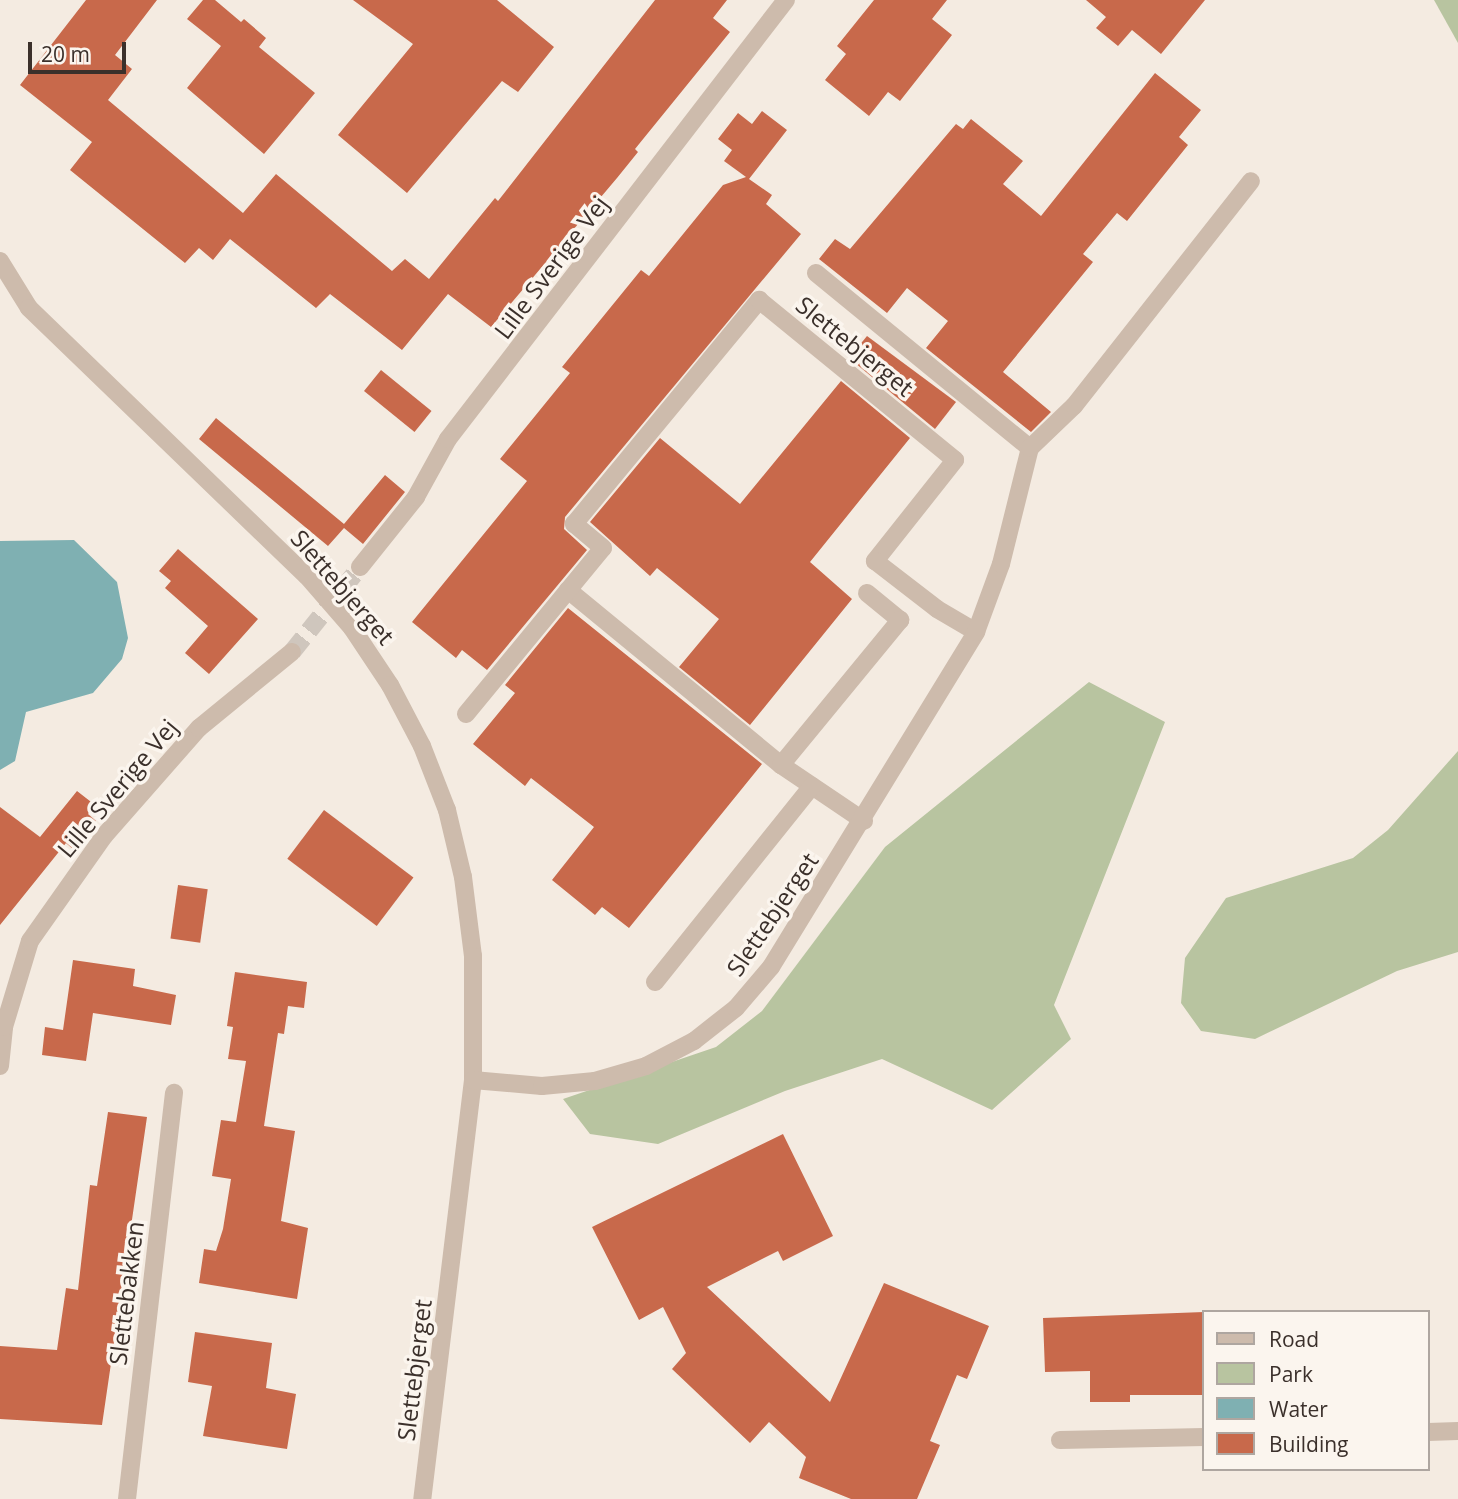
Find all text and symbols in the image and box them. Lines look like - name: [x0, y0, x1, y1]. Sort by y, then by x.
- scale bar: [32, 28, 130, 72]
- text: 20 m: [41, 40, 90, 68]
- street label: Lille Sverige Vej: [488, 190, 614, 344]
- street label: Slettebjerget: [791, 290, 919, 402]
- street label: Slettebjerget: [285, 524, 401, 650]
- street label: Lille Sverige Vej: [51, 713, 183, 863]
- street label: Slettebjerget: [720, 847, 824, 981]
- street label: Slettebakken: [103, 1219, 149, 1367]
- street label: Slettebjerget: [391, 1298, 437, 1442]
- legend: [1202, 1310, 1430, 1471]
- text: Road: [1269, 1325, 1319, 1353]
- text: Park: [1269, 1360, 1313, 1388]
- text: Water: [1269, 1395, 1328, 1423]
- text: Building: [1269, 1430, 1348, 1458]

